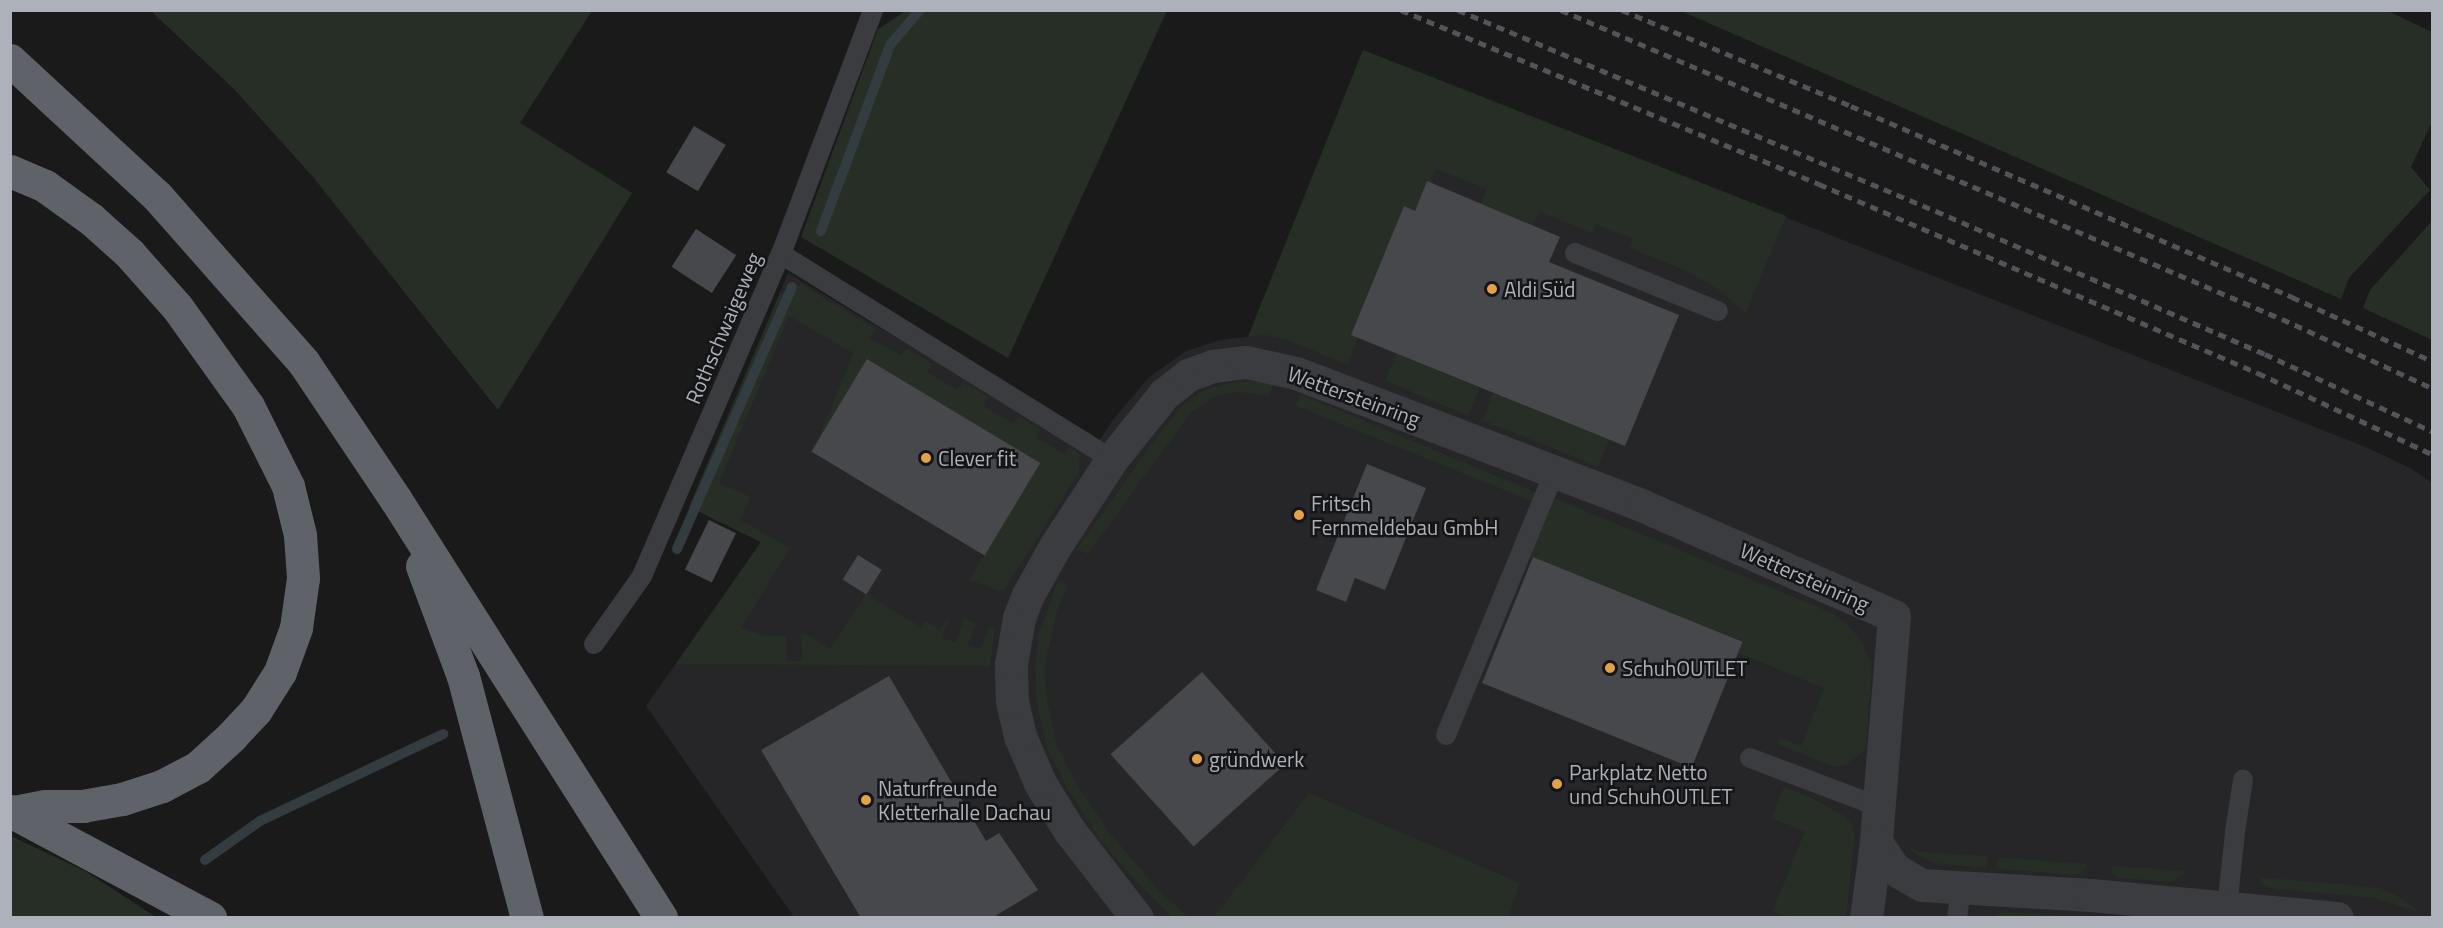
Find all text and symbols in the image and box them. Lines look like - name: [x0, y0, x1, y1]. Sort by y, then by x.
- street label: Rothschwaigeweg: [680, 248, 766, 408]
- place label: Aldi Süd: [1504, 276, 1575, 302]
- marker: Aldi Süd: [1485, 282, 1499, 296]
- street label: Wettersteinring: [1284, 360, 1424, 432]
- place label: Clever fit: [938, 445, 1016, 471]
- marker: Clever fit: [919, 451, 933, 465]
- place label: Fritsch Fernmeldebau GmbH: [1311, 490, 1498, 540]
- marker: Fritsch Fernmeldebau GmbH: [1292, 508, 1306, 522]
- street label: Wettersteinring: [1736, 537, 1874, 617]
- place label: SchuhOUTLET: [1622, 655, 1747, 681]
- marker: SchuhOUTLET: [1603, 661, 1617, 675]
- place label: gründwerk: [1209, 746, 1304, 772]
- marker: gründwerk: [1190, 752, 1204, 766]
- place label: Parkplatz Netto und SchuhOUTLET: [1569, 759, 1733, 809]
- place label: Naturfreunde Kletterhalle Dachau: [878, 775, 1051, 825]
- marker: Parkplatz Netto und SchuhOUTLET: [1550, 777, 1564, 791]
- marker: Naturfreunde Kletterhalle Dachau: [859, 793, 873, 807]

